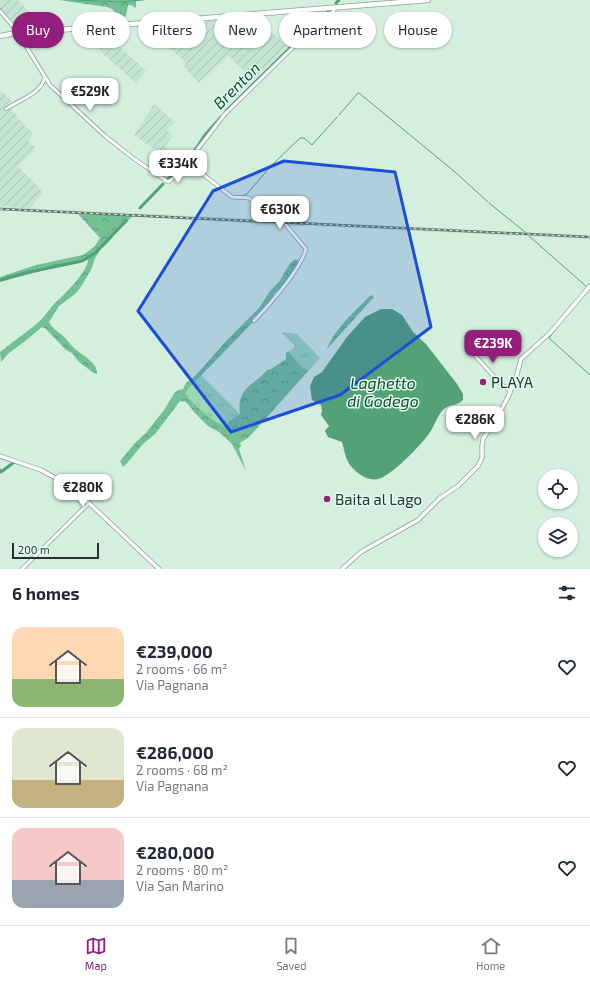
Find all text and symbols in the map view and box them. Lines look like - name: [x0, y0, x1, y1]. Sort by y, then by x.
- chip: Buy: [12, 12, 64, 48]
- chip: Rent: [72, 12, 130, 48]
- chip: Filters: [138, 12, 206, 48]
- chip: New: [214, 12, 271, 48]
- chip: Apartment: [279, 12, 376, 48]
- chip: House: [384, 12, 452, 48]
- water label: Brenton: [209, 58, 263, 112]
- pin: €529K: [62, 78, 118, 112]
- text: €529K: [71, 83, 110, 99]
- pin: €334K: [150, 150, 206, 184]
- text: €334K: [158, 155, 198, 171]
- pin: €630K: [252, 196, 308, 230]
- text: €630K: [260, 201, 300, 217]
- pin: €239K: [465, 330, 521, 364]
- text: €239K: [473, 335, 513, 351]
- water label: Laghetto di Godego: [347, 373, 419, 410]
- place label: PLAYA: [491, 373, 534, 391]
- marker: PLAYA: [478, 377, 488, 387]
- pin: €286K: [447, 406, 503, 440]
- text: €286K: [455, 411, 495, 427]
- map controls: [538, 469, 578, 557]
- button: locate: [538, 469, 578, 509]
- pin: €280K: [55, 474, 111, 508]
- text: €280K: [63, 479, 103, 495]
- place label: Baita al Lago: [335, 490, 422, 508]
- marker: Baita al Lago: [322, 494, 332, 504]
- button: layers: [538, 517, 578, 557]
- scale bar: [12, 541, 99, 560]
- text: 200 m: [18, 543, 50, 556]
- icon: filters: [556, 582, 578, 604]
- text: 6 homes: [12, 583, 80, 603]
- text: €239,000: [136, 641, 213, 661]
- icon: home: [44, 643, 92, 691]
- icon: heart: [556, 656, 578, 678]
- text: 2 rooms · 66 m²: [136, 661, 227, 677]
- text: Via Pagnana: [136, 677, 209, 693]
- text: €286,000: [136, 742, 214, 762]
- icon: home: [44, 744, 92, 792]
- icon: heart: [556, 757, 578, 779]
- text: 2 rooms · 68 m²: [136, 762, 228, 778]
- text: Via Pagnana: [136, 778, 209, 794]
- text: €280,000: [136, 842, 214, 862]
- icon: home: [44, 844, 92, 892]
- icon: heart: [556, 857, 578, 879]
- text: 2 rooms · 80 m²: [136, 862, 228, 878]
- text: Via San Marino: [136, 878, 224, 894]
- tab: Map: [85, 935, 107, 972]
- tab: Saved: [276, 935, 307, 972]
- tab: Home: [476, 935, 505, 972]

